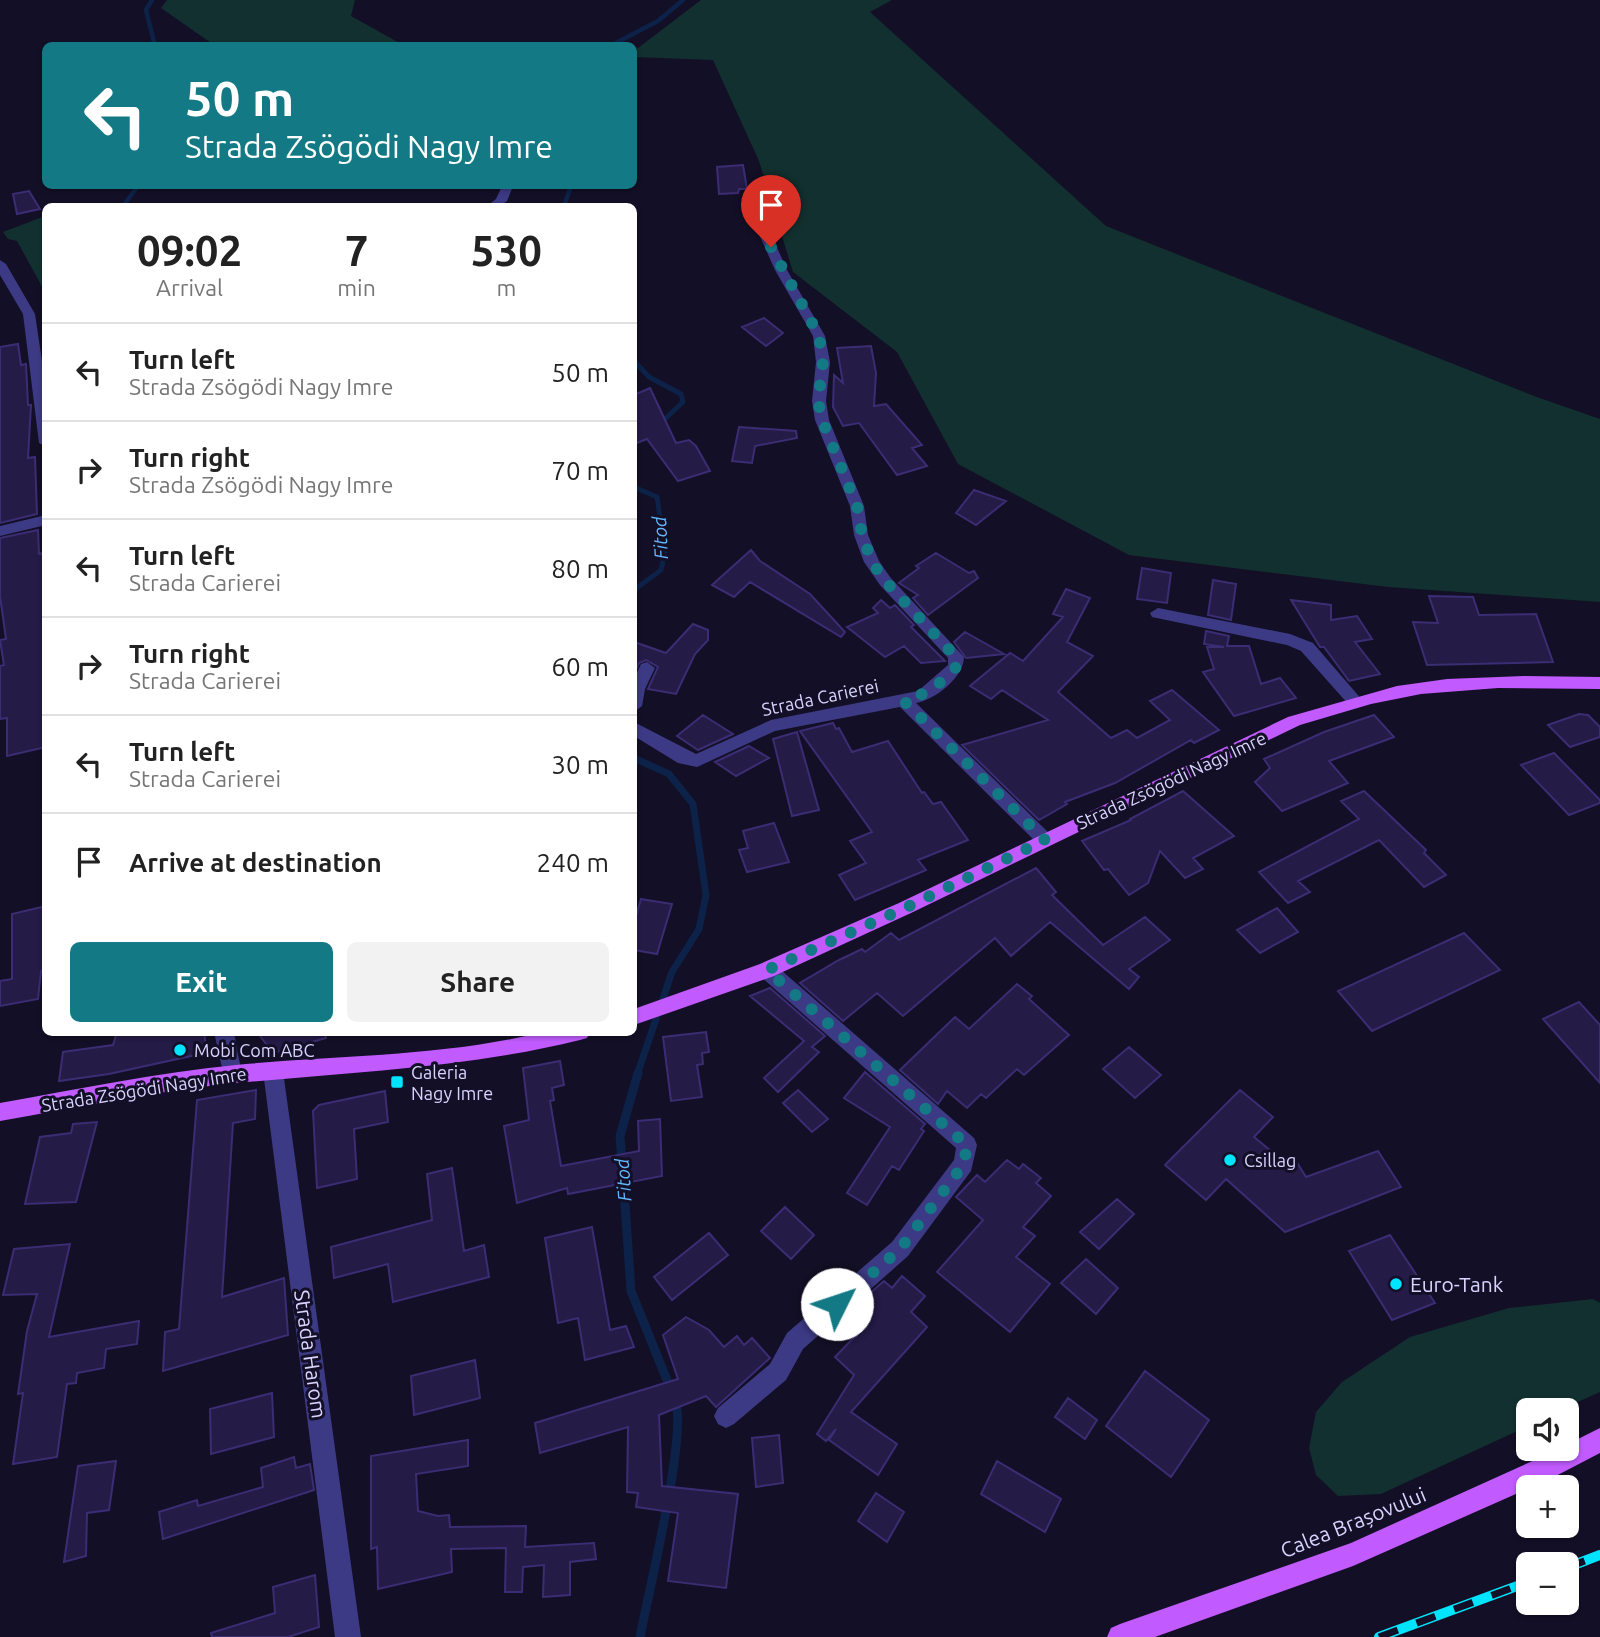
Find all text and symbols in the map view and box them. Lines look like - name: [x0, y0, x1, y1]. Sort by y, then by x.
- icon: left: [70, 70, 161, 161]
- text: 50 m: [185, 70, 294, 125]
- text: Strada Zsögödi Nagy Imre: [185, 128, 553, 164]
- pin: [741, 175, 801, 247]
- icon: arrive: [752, 186, 790, 224]
- text: 09:02: [137, 227, 242, 274]
- text: 7: [345, 227, 368, 274]
- text: 530: [471, 227, 542, 274]
- text: Arrival: [156, 275, 223, 300]
- text: min: [337, 275, 376, 300]
- text: m: [496, 275, 516, 300]
- text: Turn left: [129, 345, 235, 374]
- icon: left: [70, 353, 108, 391]
- text: 50 m: [551, 358, 609, 387]
- text: Strada Zsögödi Nagy Imre: [129, 374, 394, 399]
- text: Turn right: [129, 443, 250, 472]
- icon: right: [70, 451, 108, 489]
- text: 70 m: [551, 456, 609, 485]
- text: Strada Zsögödi Nagy Imre: [129, 472, 394, 497]
- water label: Fitod: [648, 515, 672, 560]
- text: Turn left: [129, 541, 235, 570]
- icon: left: [70, 549, 108, 587]
- text: 80 m: [551, 554, 609, 583]
- text: Strada Carierei: [129, 570, 281, 595]
- text: Turn right: [129, 639, 250, 668]
- icon: right: [70, 647, 108, 685]
- text: 60 m: [551, 652, 609, 681]
- text: Strada Carierei: [129, 668, 281, 693]
- street label: Strada Carierei: [760, 675, 880, 719]
- street label: Strada Zsögödi Nagy Imre: [1073, 727, 1269, 833]
- text: Turn left: [129, 737, 235, 766]
- icon: left: [70, 745, 108, 783]
- text: 30 m: [551, 750, 609, 779]
- text: Strada Carierei: [129, 766, 281, 791]
- icon: arrive: [70, 843, 108, 881]
- text: Arrive at destination: [129, 848, 382, 877]
- text: 240 m: [537, 848, 609, 877]
- button: Exit: [70, 942, 333, 1022]
- button: Share: [347, 942, 609, 1022]
- place label: Mobi Com ABC: [194, 1040, 315, 1060]
- marker: Mobi Com ABC: [172, 1042, 188, 1058]
- place label: Galeria Nagy Imre: [411, 1062, 493, 1103]
- street label: Strada Zsögödi Nagy Imre: [40, 1063, 248, 1115]
- marker: Galeria Nagy Imre: [389, 1074, 405, 1090]
- place label: Csillag: [1244, 1150, 1296, 1170]
- marker: Csillag: [1222, 1152, 1238, 1168]
- water label: Fitod: [610, 1156, 635, 1202]
- position arrow: [800, 1267, 874, 1341]
- place label: Euro-Tank: [1410, 1272, 1504, 1296]
- marker: Euro-Tank: [1388, 1276, 1404, 1292]
- street label: Strada Harom: [290, 1288, 332, 1420]
- map controls: [1516, 1398, 1579, 1615]
- button: sound: [1516, 1398, 1579, 1461]
- button: +: [1516, 1475, 1579, 1538]
- street label: Calea Brașovului: [1277, 1482, 1429, 1562]
- button: −: [1516, 1552, 1579, 1615]

